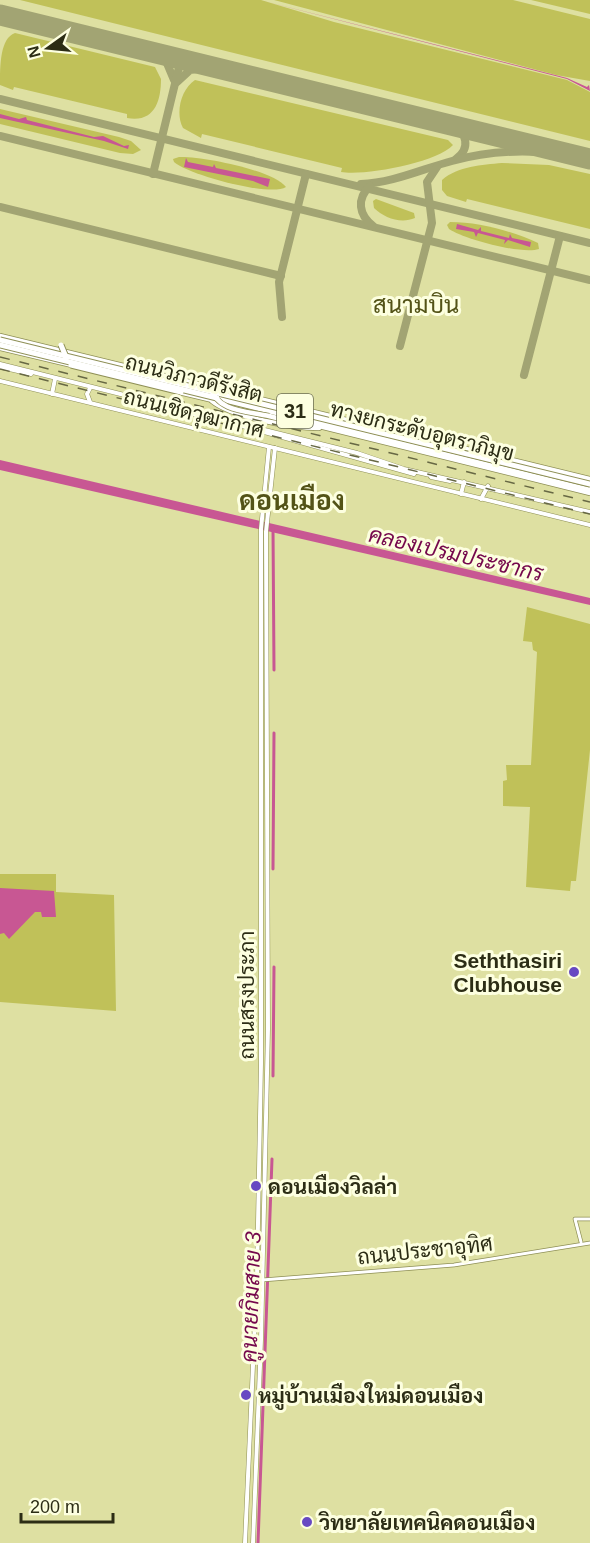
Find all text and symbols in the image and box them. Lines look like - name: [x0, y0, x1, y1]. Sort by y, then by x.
- north arrow: [18, 18, 78, 78]
- text: N: [24, 44, 44, 60]
- district label: สนามบิน: [373, 291, 459, 318]
- street label: ถนนวิภาวดีรังสิต: [123, 349, 265, 406]
- street label: ถนนเชิดวุฒากาศ: [121, 384, 267, 444]
- road number: 31: [277, 394, 313, 428]
- street label: ทางยกระดับอุตราภิมุข: [327, 397, 516, 468]
- district label: ดอนเมือง: [239, 483, 345, 516]
- water label: คลองเปรมประชากร: [366, 522, 547, 587]
- street label: ถนนสรงประภา: [235, 930, 258, 1060]
- place label: Seththasiri Clubhouse: [453, 949, 562, 996]
- marker: Seththasiri Clubhouse: [567, 965, 581, 979]
- place label: ดอนเมืองวิลล่า: [268, 1174, 397, 1198]
- marker: ดอนเมืองวิลล่า: [249, 1179, 263, 1193]
- water label: คูนายกิมสาย 3: [235, 1230, 269, 1363]
- street label: ถนนประชาอุทิศ: [356, 1231, 494, 1272]
- place label: หมู่บ้านเมืองใหม่ดอนเมือง: [258, 1382, 483, 1410]
- marker: หมู่บ้านเมืองใหม่ดอนเมือง: [239, 1388, 253, 1402]
- scale bar: [21, 1486, 112, 1524]
- text: 200 m: [30, 1497, 80, 1517]
- place label: วิทยาลัยเทคนิคดอนเมือง: [318, 1510, 535, 1534]
- marker: วิทยาลัยเทคนิคดอนเมือง: [300, 1515, 314, 1529]

